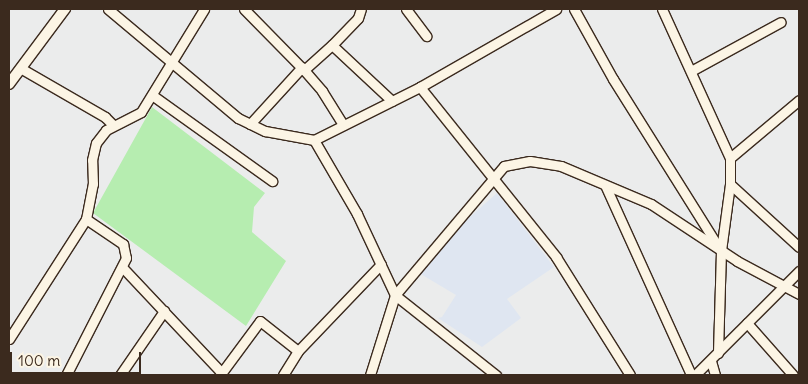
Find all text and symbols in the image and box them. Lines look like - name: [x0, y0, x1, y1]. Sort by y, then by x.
- scale bar: [12, 342, 144, 374]
- text: 100 m: [18, 351, 60, 370]

